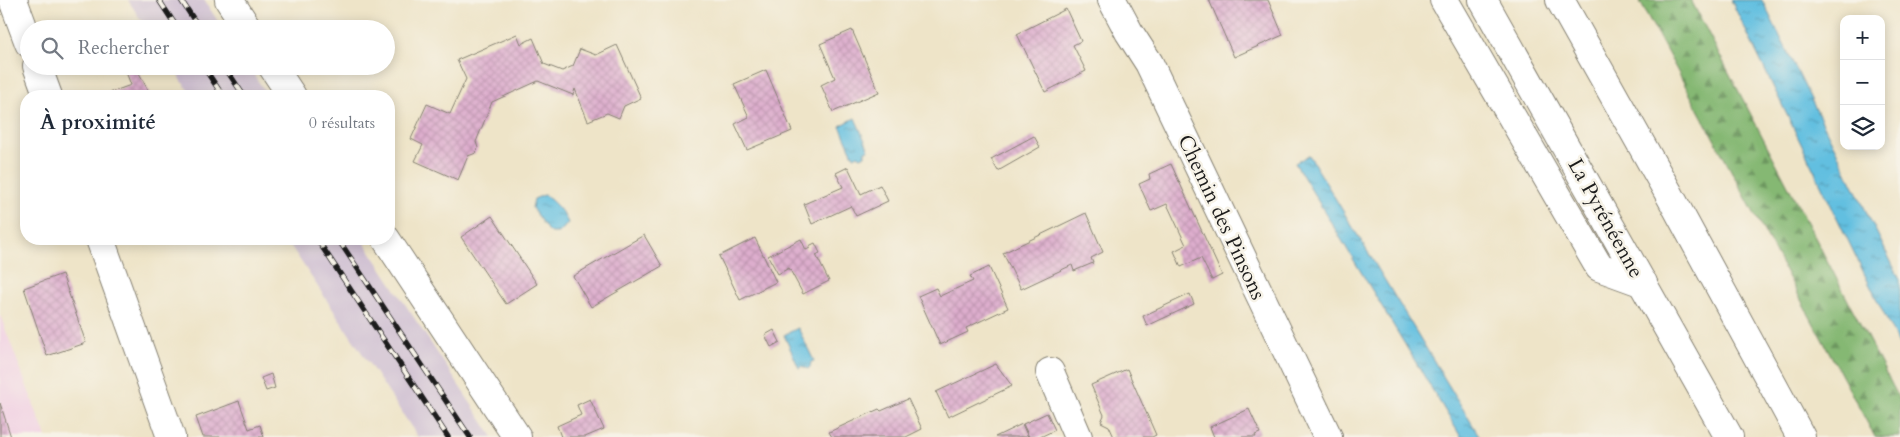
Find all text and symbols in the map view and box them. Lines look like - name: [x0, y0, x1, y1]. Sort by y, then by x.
- map controls: [1840, 15, 1885, 150]
- button: +: [1840, 15, 1885, 60]
- search box: [20, 20, 395, 75]
- icon: search: [38, 34, 66, 62]
- text: Rechercher: [78, 35, 169, 61]
- button: −: [1840, 60, 1885, 105]
- button: layers: [1840, 105, 1885, 150]
- text: À proximité: [40, 108, 156, 137]
- text: 0 résultats: [309, 112, 375, 134]
- street label: Chemin des Pinsons: [1171, 130, 1273, 305]
- street label: La Pyrénéenne: [1561, 153, 1650, 283]

